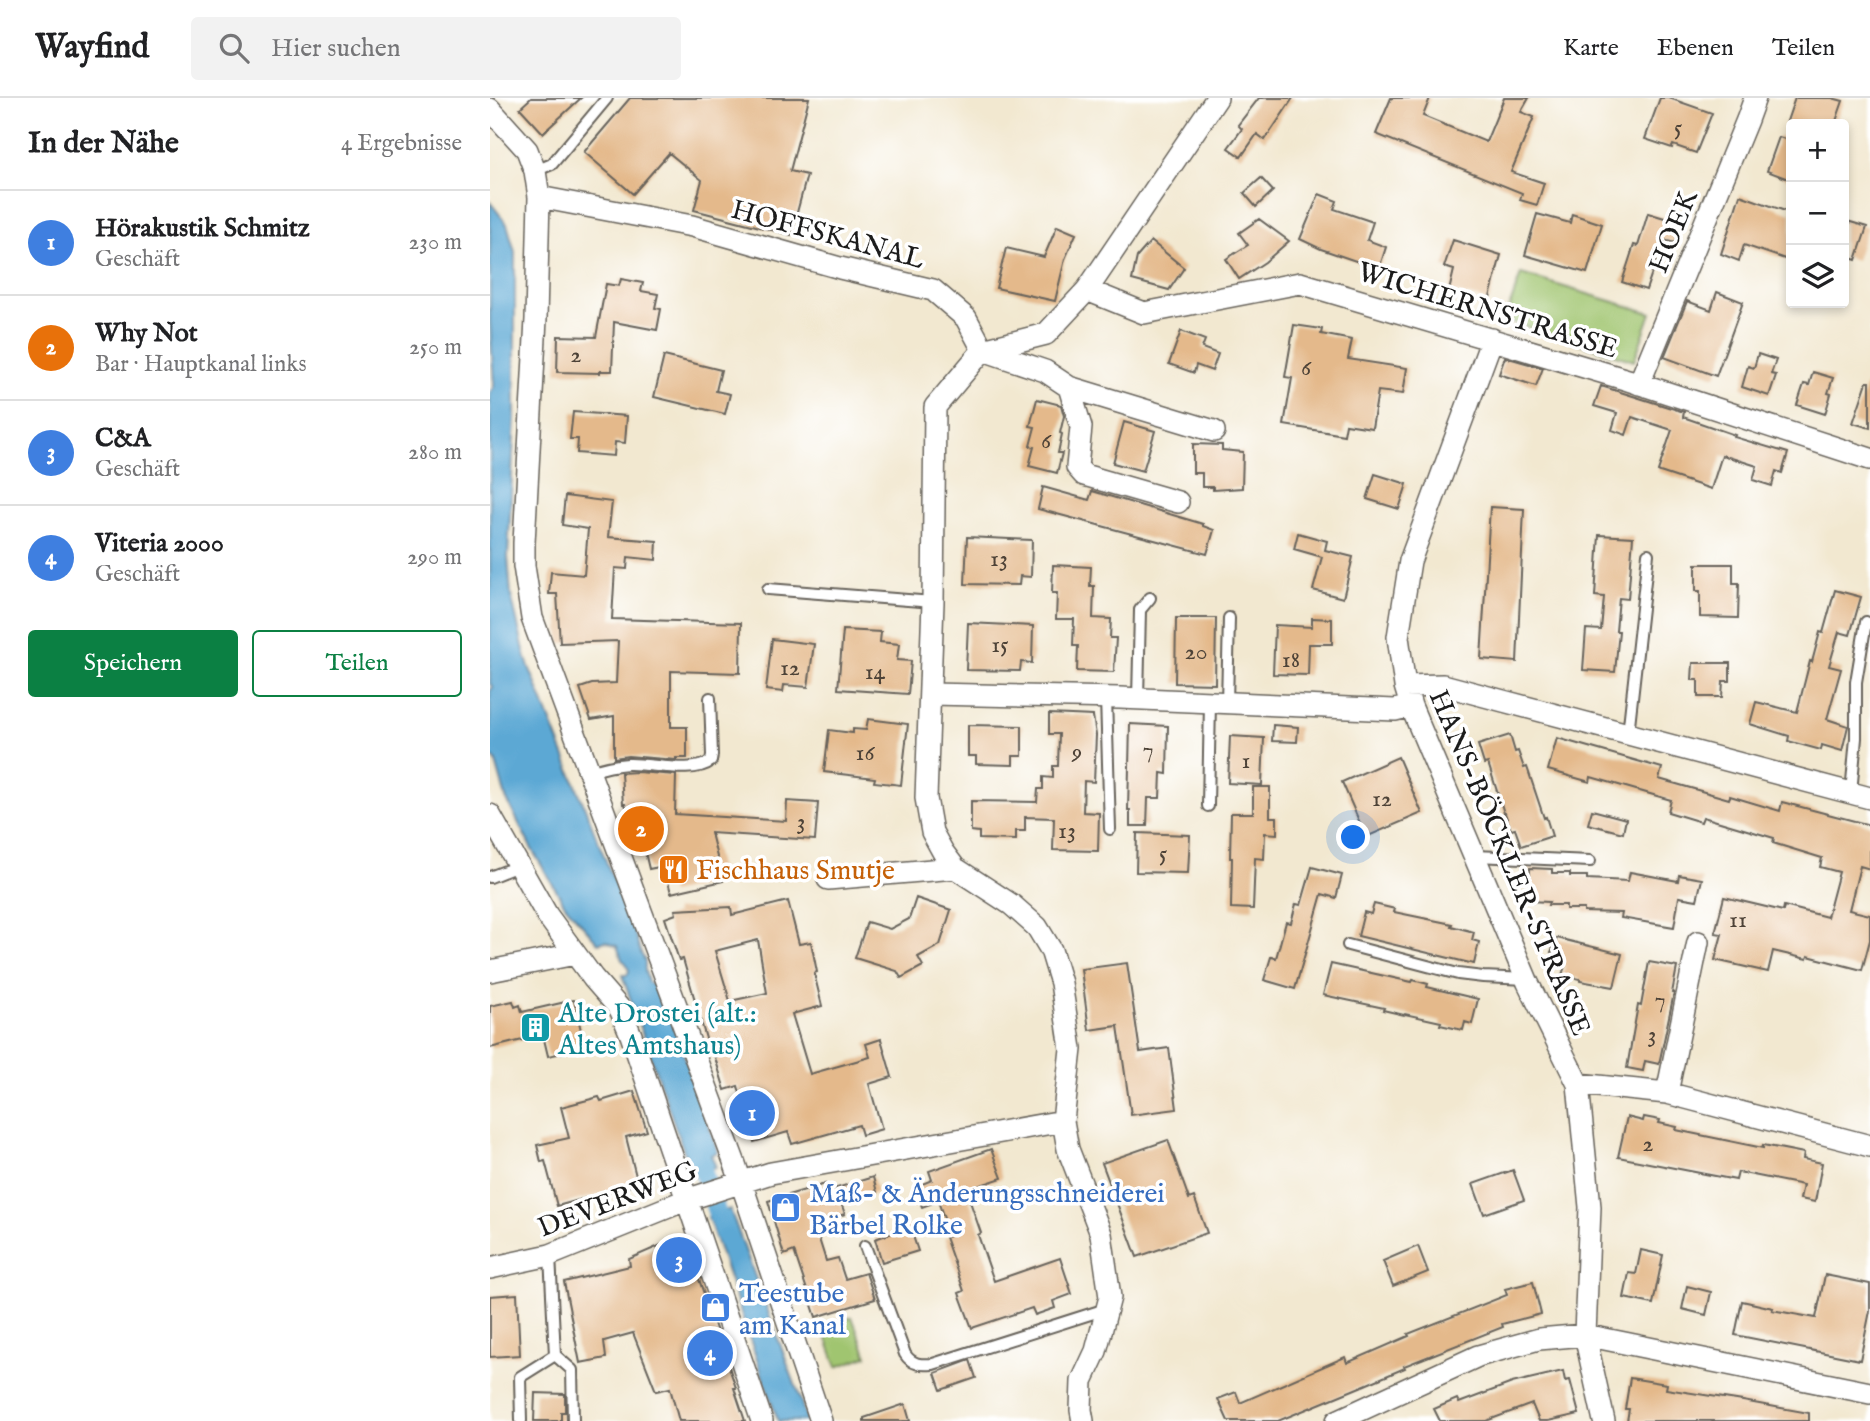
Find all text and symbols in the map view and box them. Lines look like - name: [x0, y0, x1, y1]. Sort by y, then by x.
- search box: [191, 17, 681, 80]
- text: Wayfind: [35, 27, 149, 69]
- icon: search: [215, 29, 253, 67]
- text: Hier suchen: [271, 32, 401, 65]
- text: Karte: [1563, 33, 1619, 64]
- text: Ebenen: [1657, 33, 1734, 64]
- text: Teilen: [1772, 33, 1835, 64]
- house number: 5: [1674, 113, 1683, 144]
- map controls: [1786, 119, 1849, 308]
- button: +: [1786, 119, 1849, 182]
- text: In der Nähe: [28, 125, 179, 163]
- text: 4 Ergebnisse: [341, 129, 462, 158]
- button: −: [1786, 182, 1849, 245]
- street label: HOEK: [1642, 185, 1707, 278]
- street label: HOFFSKANAL: [727, 193, 928, 278]
- text: Hörakustik Schmitz: [95, 212, 310, 245]
- text: 1: [47, 228, 55, 257]
- text: 230 m: [409, 228, 462, 257]
- text: Geschäft: [95, 245, 180, 274]
- button: layers: [1786, 245, 1849, 308]
- street label: WICHERNSTRASSE: [1353, 255, 1621, 368]
- text: Why Not: [95, 317, 198, 350]
- text: 2: [46, 333, 56, 362]
- text: 250 m: [409, 333, 462, 362]
- house number: 2: [570, 340, 582, 371]
- text: Bar · Hauptkanal links: [95, 350, 307, 379]
- house number: 6: [1301, 353, 1312, 384]
- text: C&A: [95, 422, 151, 455]
- house number: 6: [1041, 426, 1052, 457]
- text: 3: [47, 438, 55, 467]
- text: 280 m: [408, 438, 462, 467]
- text: Geschäft: [95, 455, 180, 484]
- text: Viteria 2000: [95, 527, 224, 560]
- text: 4: [45, 543, 57, 572]
- text: 290 m: [407, 543, 462, 572]
- house number: 13: [990, 544, 1008, 575]
- text: Geschäft: [95, 560, 180, 589]
- button: Speichern: [28, 630, 238, 697]
- button: Teilen: [252, 630, 462, 697]
- house number: 15: [991, 630, 1009, 661]
- house number: 20: [1184, 637, 1208, 668]
- house number: 18: [1282, 645, 1300, 676]
- house number: 12: [780, 653, 800, 684]
- house number: 14: [865, 657, 886, 688]
- street label: HANS-BÖCKLER-STRASSE: [1420, 685, 1598, 1041]
- house number: 7: [1142, 735, 1154, 766]
- house number: 9: [1071, 737, 1082, 768]
- house number: 16: [855, 738, 875, 769]
- house number: 1: [1242, 746, 1250, 777]
- house number: 12: [1372, 784, 1392, 815]
- pin: 2: [618, 803, 664, 855]
- house number: 3: [797, 807, 805, 838]
- house number: 13: [1058, 816, 1076, 847]
- your location: [1336, 820, 1370, 854]
- house number: 5: [1159, 839, 1168, 870]
- restaurant icon: Fischhaus Smutje: [656, 852, 690, 886]
- place label: Fischhaus Smutje: [696, 854, 895, 889]
- house number: 11: [1729, 905, 1747, 936]
- house number: 7: [1654, 985, 1666, 1016]
- place label: Alte Drostei (alt.: Altes Amtshaus): [557, 997, 757, 1064]
- building icon: Alte Drostei (alt.: Altes Amtshaus): [518, 1011, 552, 1045]
- house number: 3: [1648, 1020, 1656, 1051]
- pin: 1: [729, 1087, 775, 1139]
- house number: 2: [1642, 1129, 1654, 1160]
- street label: DEVERWEG: [533, 1154, 703, 1247]
- place label: Maß- & Änderungsschneiderei Bärbel Rolke: [809, 1177, 1165, 1244]
- shop icon: Maß- & Änderungsschneiderei Bärbel Rolke: [769, 1191, 803, 1225]
- pin: 3: [656, 1234, 702, 1286]
- place label: Teestube am Kanal: [739, 1277, 846, 1344]
- shop icon: Teestube am Kanal: [699, 1291, 733, 1325]
- pin: 4: [687, 1327, 733, 1379]

